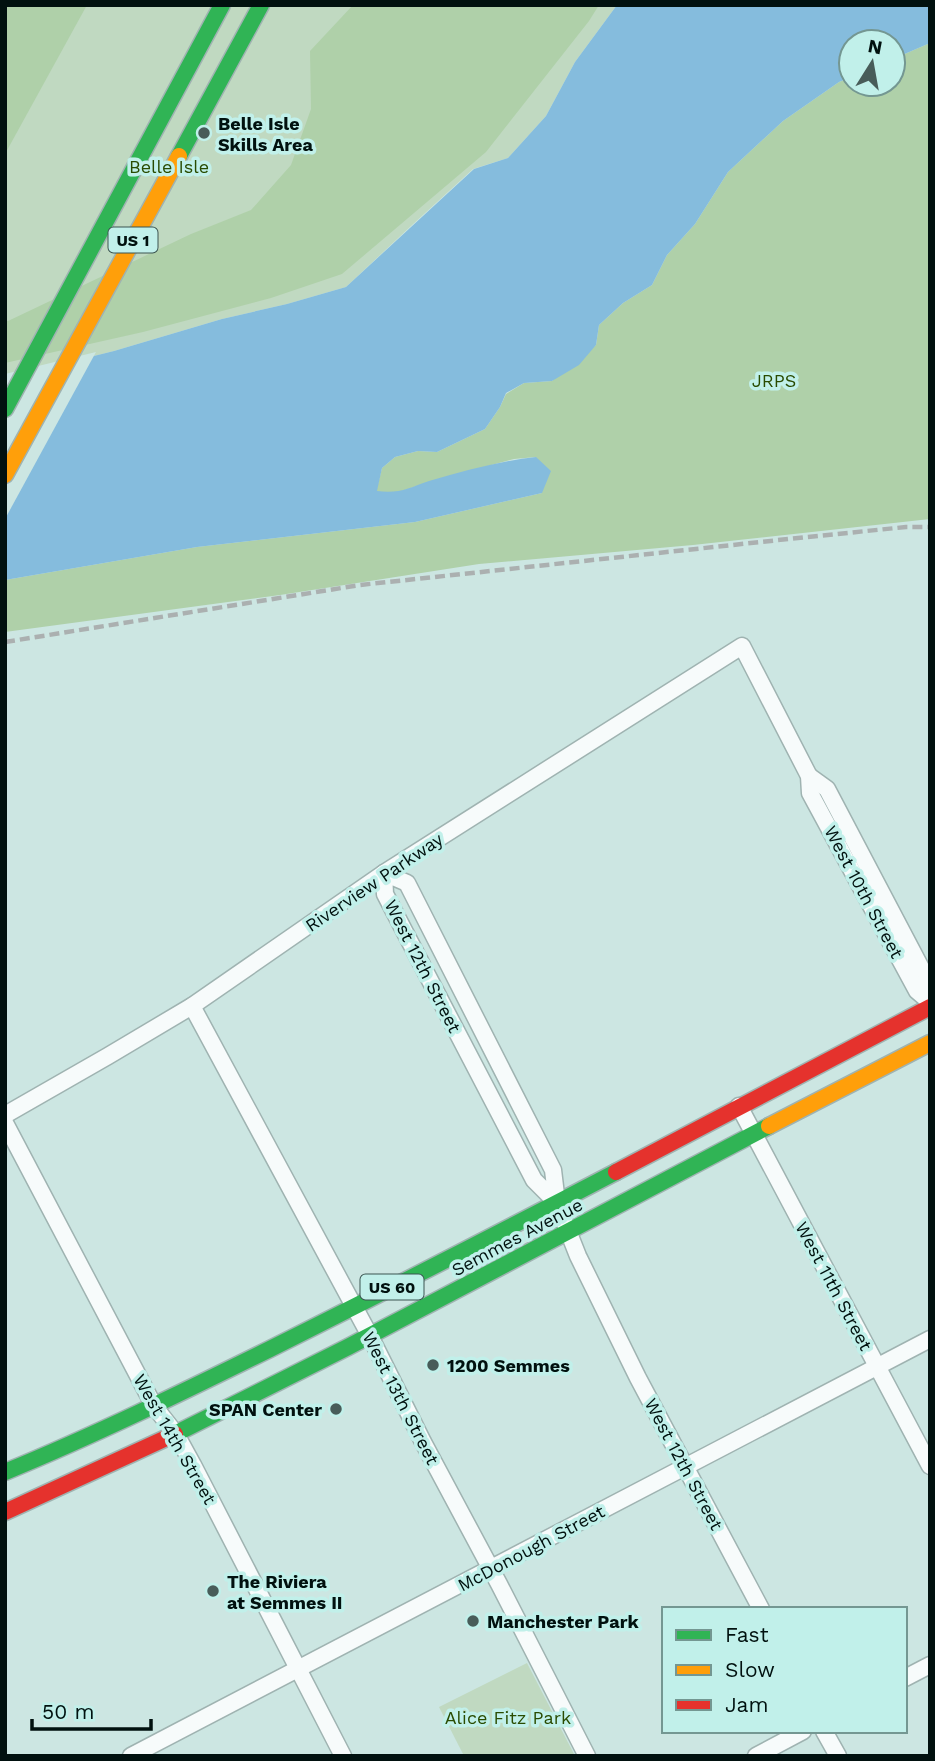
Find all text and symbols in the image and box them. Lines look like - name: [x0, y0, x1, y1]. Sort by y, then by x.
- north arrow: [837, 28, 907, 98]
- text: N: [866, 34, 884, 59]
- place label: Belle Isle Skills Area: [218, 113, 313, 155]
- marker: Belle Isle Skills Area: [196, 125, 212, 141]
- park label: Belle Isle: [129, 156, 209, 177]
- road number: US 1: [108, 228, 158, 252]
- park label: JRPS: [752, 370, 796, 391]
- street label: West 10th Street: [820, 822, 908, 962]
- street label: Riverview Parkway: [301, 828, 447, 936]
- street label: West 12th Street: [380, 896, 466, 1036]
- street label: Semmes Avenue: [448, 1194, 586, 1280]
- street label: West 11th Street: [791, 1218, 877, 1354]
- road number: US 60: [360, 1274, 424, 1300]
- street label: West 13th Street: [358, 1328, 444, 1468]
- place label: 1200 Semmes: [447, 1355, 570, 1376]
- marker: 1200 Semmes: [425, 1357, 441, 1373]
- street label: West 14th Street: [129, 1370, 221, 1508]
- street label: West 12th Street: [640, 1394, 728, 1534]
- place label: SPAN Center: [209, 1399, 322, 1420]
- marker: SPAN Center: [328, 1401, 344, 1417]
- street label: McDonough Street: [454, 1500, 608, 1596]
- place label: The Riviera at Semmes II: [227, 1571, 343, 1613]
- marker: The Riviera at Semmes II: [205, 1583, 221, 1599]
- legend: [662, 1607, 907, 1733]
- place label: Manchester Park: [487, 1611, 639, 1632]
- marker: Manchester Park: [465, 1613, 481, 1629]
- text: Fast: [725, 1622, 769, 1647]
- text: Slow: [725, 1657, 775, 1682]
- scale bar: [32, 1688, 150, 1732]
- text: Jam: [725, 1692, 768, 1717]
- text: 50 m: [42, 1699, 94, 1724]
- park label: Alice Fitz Park: [445, 1707, 571, 1728]

